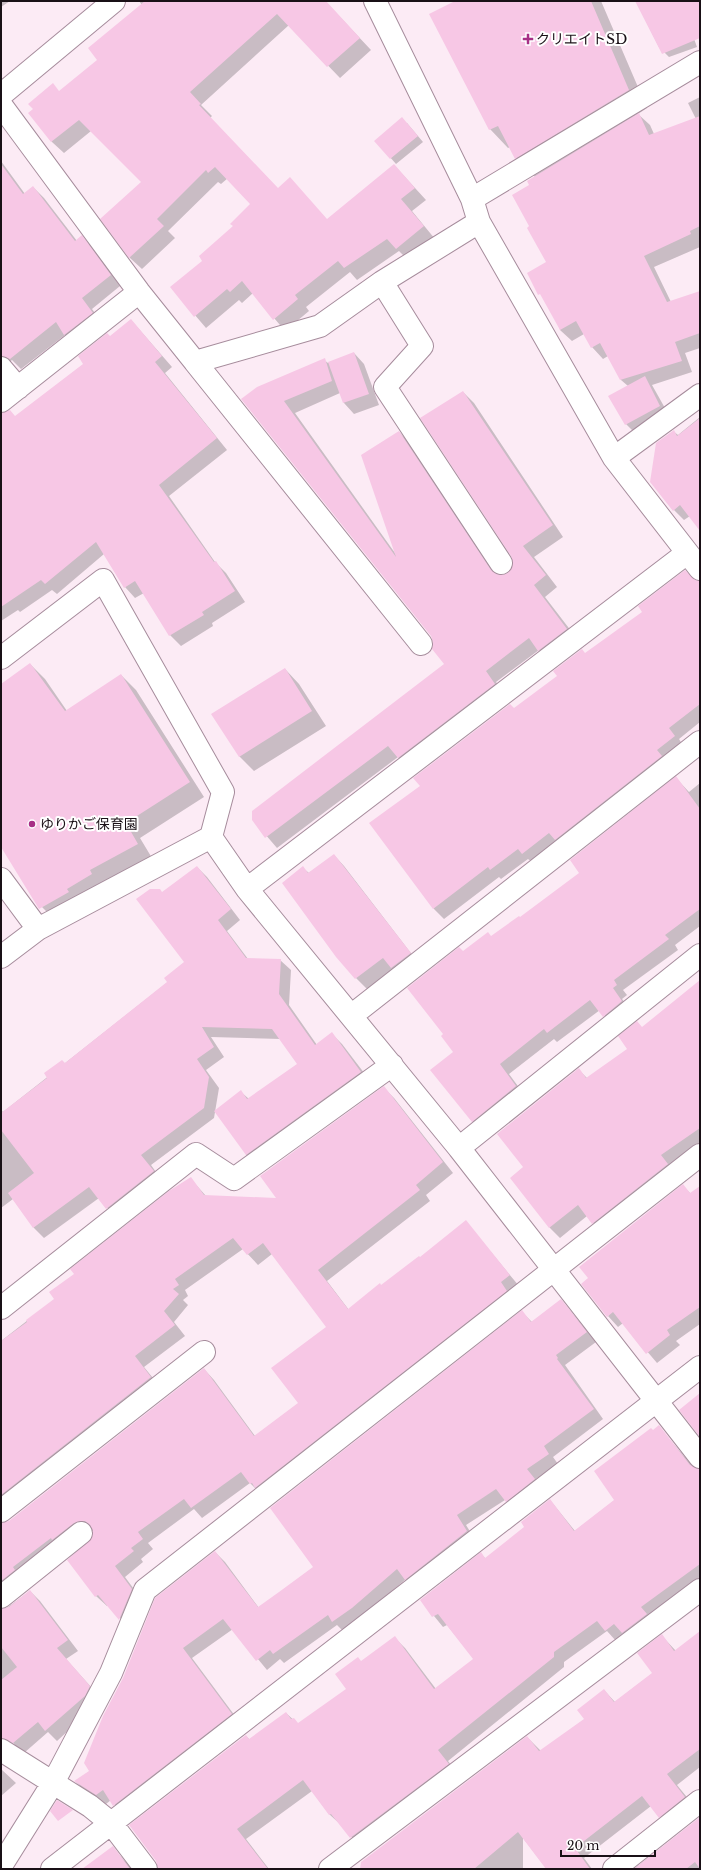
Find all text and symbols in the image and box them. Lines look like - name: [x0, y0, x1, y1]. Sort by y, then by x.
- place label: クリエイトSD: [536, 30, 627, 48]
- marker: クリエイトSD: [523, 34, 533, 44]
- place label: ゆりかご保育園: [40, 815, 138, 833]
- marker: ゆりかご保育園: [27, 819, 37, 829]
- scale bar: [561, 1832, 655, 1858]
- text: 20 m: [567, 1838, 599, 1853]

